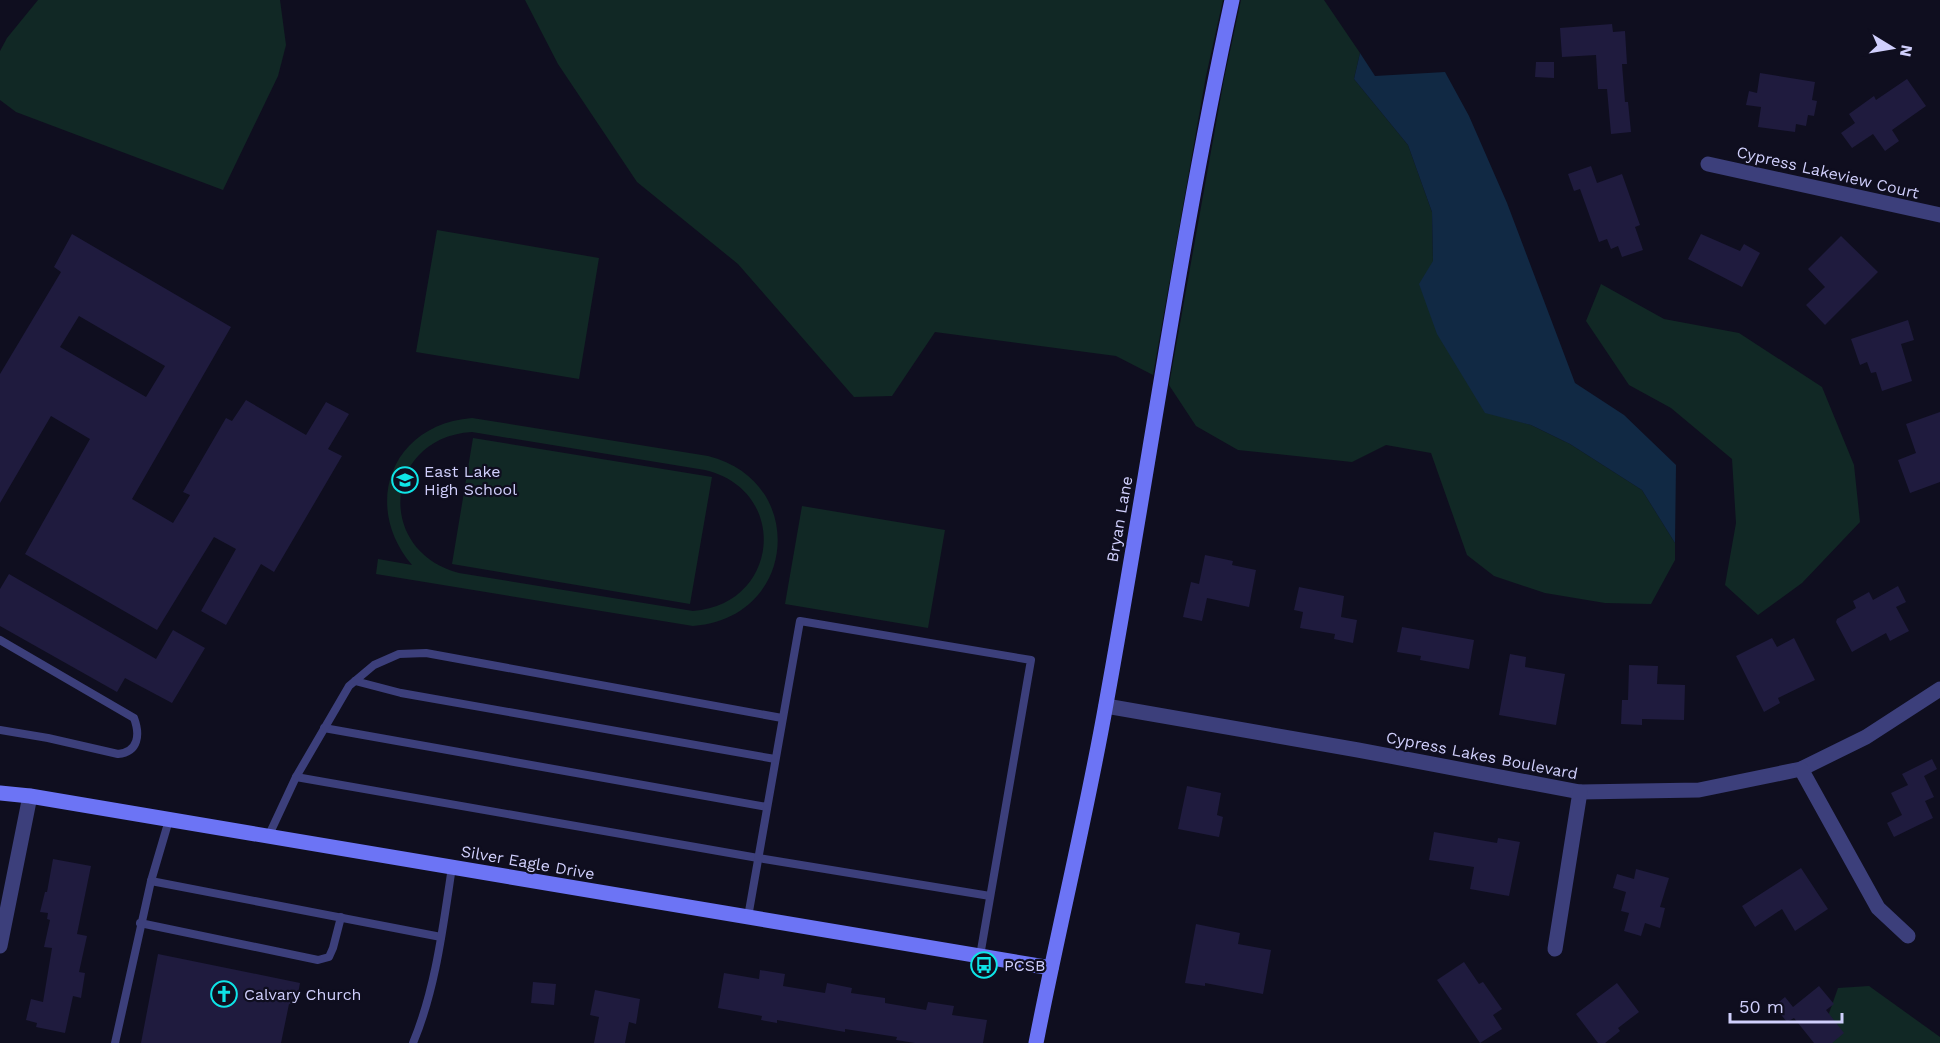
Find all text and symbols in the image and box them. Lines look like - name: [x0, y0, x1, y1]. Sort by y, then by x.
- north arrow: [1862, 18, 1922, 78]
- text: N: [1896, 43, 1917, 58]
- street label: Cypress Lakeview Court: [1735, 142, 1921, 203]
- place label: East Lake High School: [424, 462, 517, 499]
- school or university icon: East Lake High School: [390, 465, 420, 495]
- street label: Bryan Lane: [1103, 474, 1136, 564]
- street label: Cypress Lakes Boulevard: [1384, 728, 1579, 783]
- street label: Silver Eagle Drive: [460, 841, 596, 884]
- bus stop icon: PCSB: [969, 950, 999, 980]
- place label: PCSB: [1004, 956, 1045, 975]
- church icon: Calvary Church: [209, 979, 239, 1009]
- place label: Calvary Church: [244, 985, 362, 1004]
- scale bar: [1730, 986, 1842, 1024]
- text: 50 m: [1739, 996, 1784, 1017]

